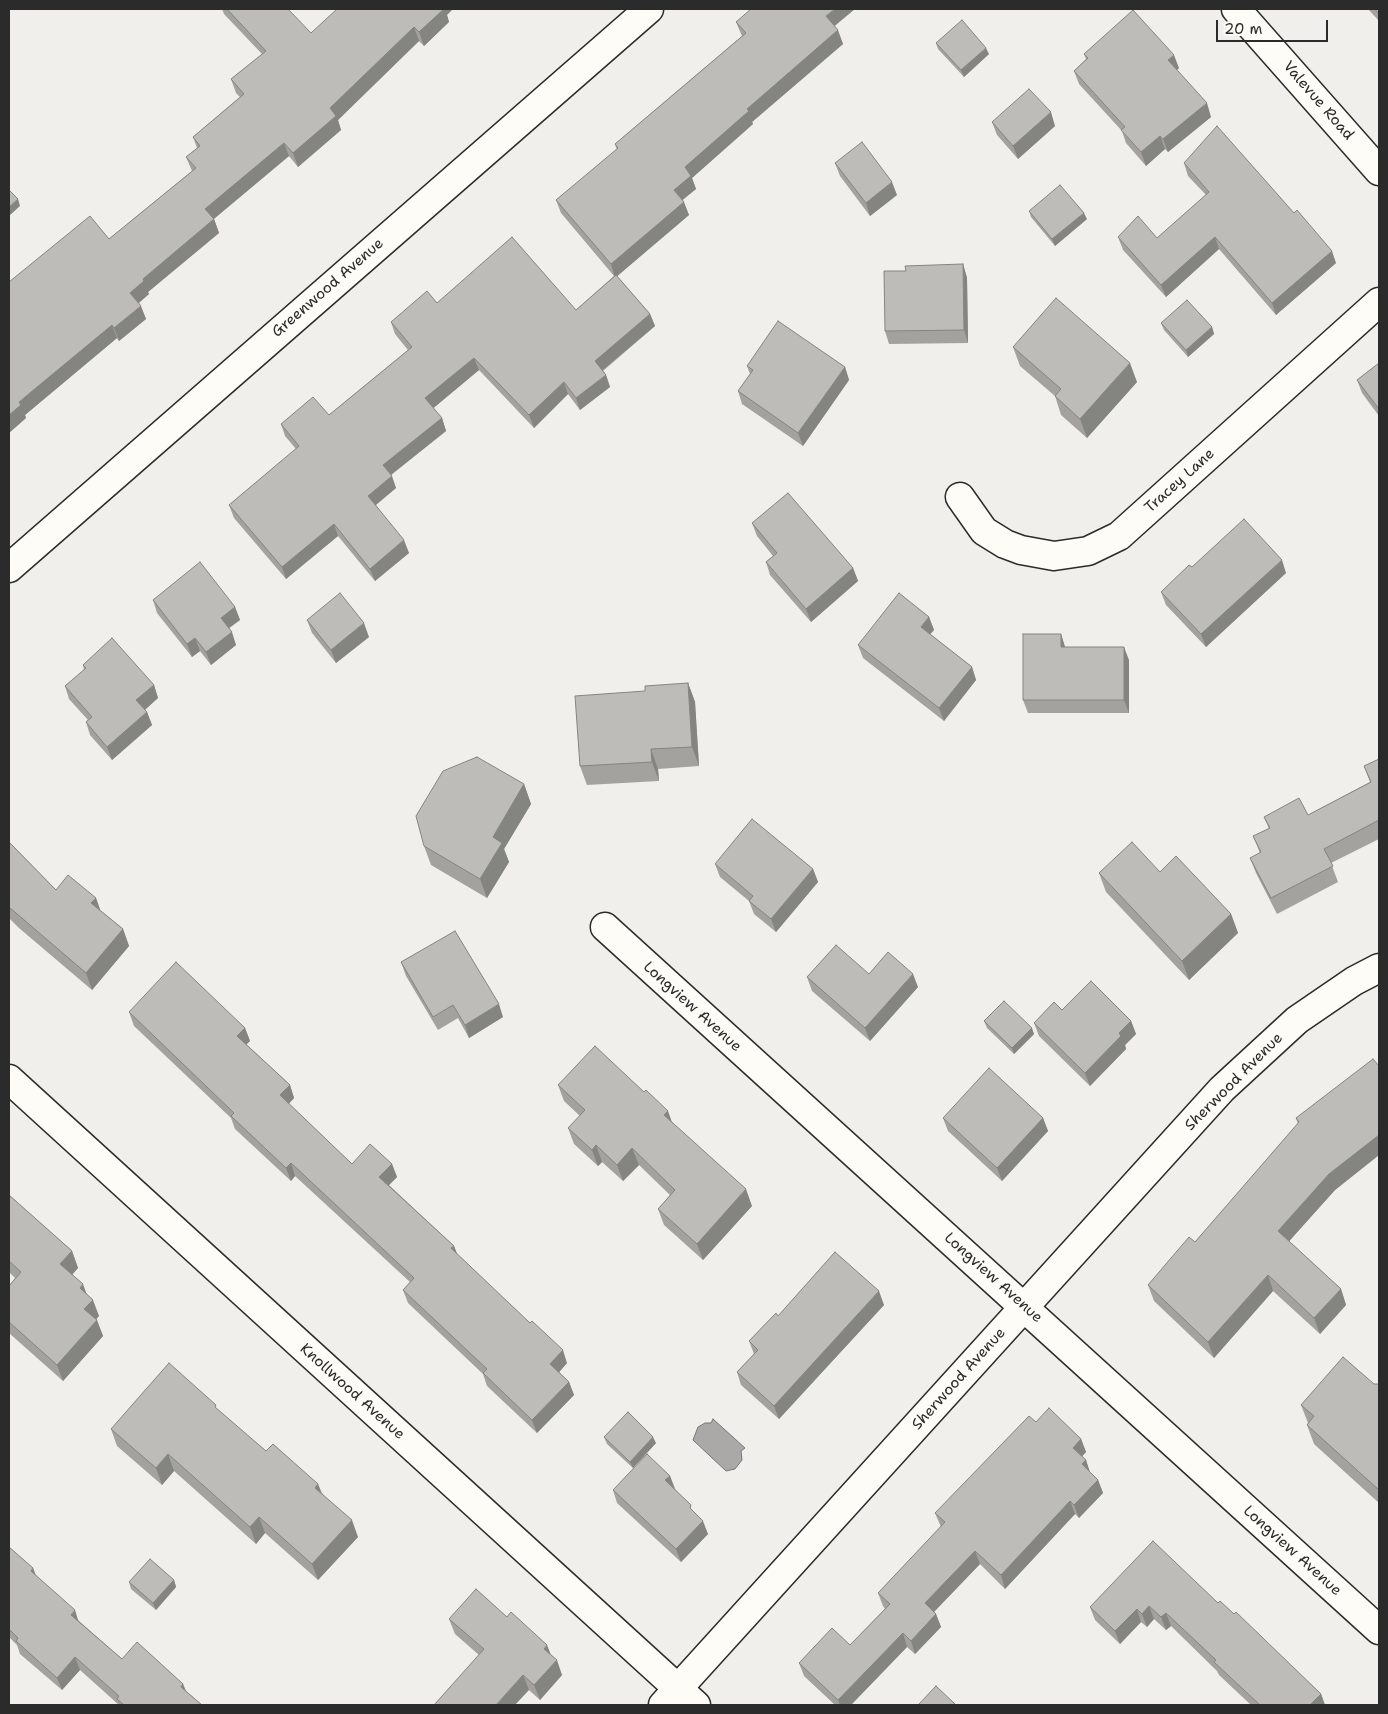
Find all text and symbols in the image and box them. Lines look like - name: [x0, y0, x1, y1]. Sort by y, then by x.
- scale bar: [1218, 10, 1330, 42]
- text: 20 m: [1224, 19, 1263, 39]
- street label: Valevue Road: [1279, 58, 1357, 144]
- street label: Greenwood Avenue: [269, 235, 387, 341]
- street label: Tracey Lane: [1141, 445, 1219, 517]
- street label: Longview Avenue: [639, 958, 745, 1056]
- street label: Sherwood Avenue: [1181, 1029, 1287, 1135]
- street label: Longview Avenue: [940, 1229, 1046, 1327]
- street label: Sherwood Avenue: [908, 1324, 1010, 1434]
- street label: Knollwood Avenue: [296, 1340, 408, 1444]
- street label: Longview Avenue: [1239, 1502, 1345, 1600]

